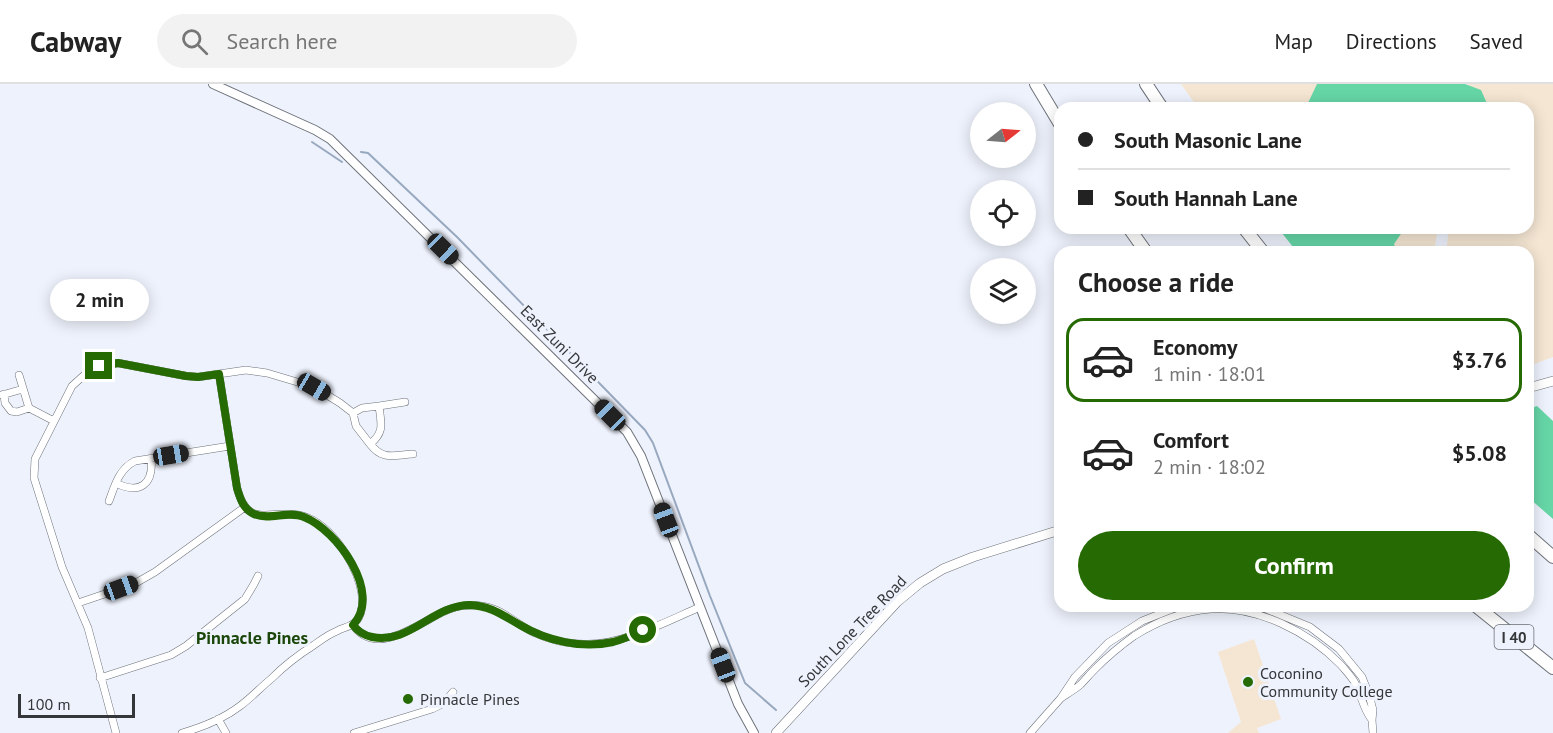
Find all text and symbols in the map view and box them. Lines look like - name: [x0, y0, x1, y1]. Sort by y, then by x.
- search box: [157, 14, 577, 68]
- text: Cabway: [30, 23, 121, 60]
- icon: search: [178, 25, 211, 58]
- text: Search here: [226, 27, 337, 55]
- text: Map: [1274, 28, 1313, 55]
- text: Directions: [1346, 28, 1437, 55]
- text: Saved: [1470, 28, 1523, 55]
- north arrow: [970, 102, 1036, 168]
- map controls: [970, 102, 1036, 324]
- text: South Masonic Lane: [1114, 126, 1302, 154]
- button: locate: [970, 180, 1036, 246]
- text: South Hannah Lane: [1114, 184, 1298, 212]
- car: [424, 230, 462, 268]
- button: layers: [970, 258, 1036, 324]
- text: Choose a ride: [1078, 265, 1234, 299]
- callout: 2 min: [50, 279, 148, 321]
- text: 2 min: [75, 287, 124, 313]
- street label: East Zuni Drive: [517, 301, 603, 387]
- icon: car: [1081, 333, 1135, 387]
- text: Economy: [1153, 333, 1237, 361]
- text: $3.76: [1452, 346, 1507, 374]
- route end: [85, 352, 112, 379]
- text: 1 min · 18:01: [1153, 361, 1266, 387]
- car: [294, 370, 334, 404]
- car: [591, 396, 629, 434]
- icon: car: [1081, 426, 1135, 480]
- text: Comfort: [1153, 426, 1229, 454]
- text: $5.08: [1452, 439, 1507, 467]
- car: [152, 443, 190, 467]
- text: 2 min · 18:02: [1153, 454, 1266, 480]
- car: [651, 500, 681, 540]
- button: Confirm: [1078, 531, 1510, 600]
- street label: South Lone Tree Road: [794, 571, 910, 691]
- car: [101, 573, 141, 603]
- route start: [629, 616, 656, 643]
- road number: I 40: [1494, 625, 1534, 649]
- district label: Pinnacle Pines: [196, 626, 308, 649]
- car: [708, 645, 738, 685]
- place label: Coconino Community College: [1260, 663, 1393, 701]
- marker: Coconino Community College: [1241, 675, 1255, 689]
- place label: Pinnacle Pines: [420, 689, 520, 709]
- scale bar: [18, 691, 135, 718]
- marker: Pinnacle Pines: [401, 692, 415, 706]
- text: 100 m: [27, 694, 70, 714]

